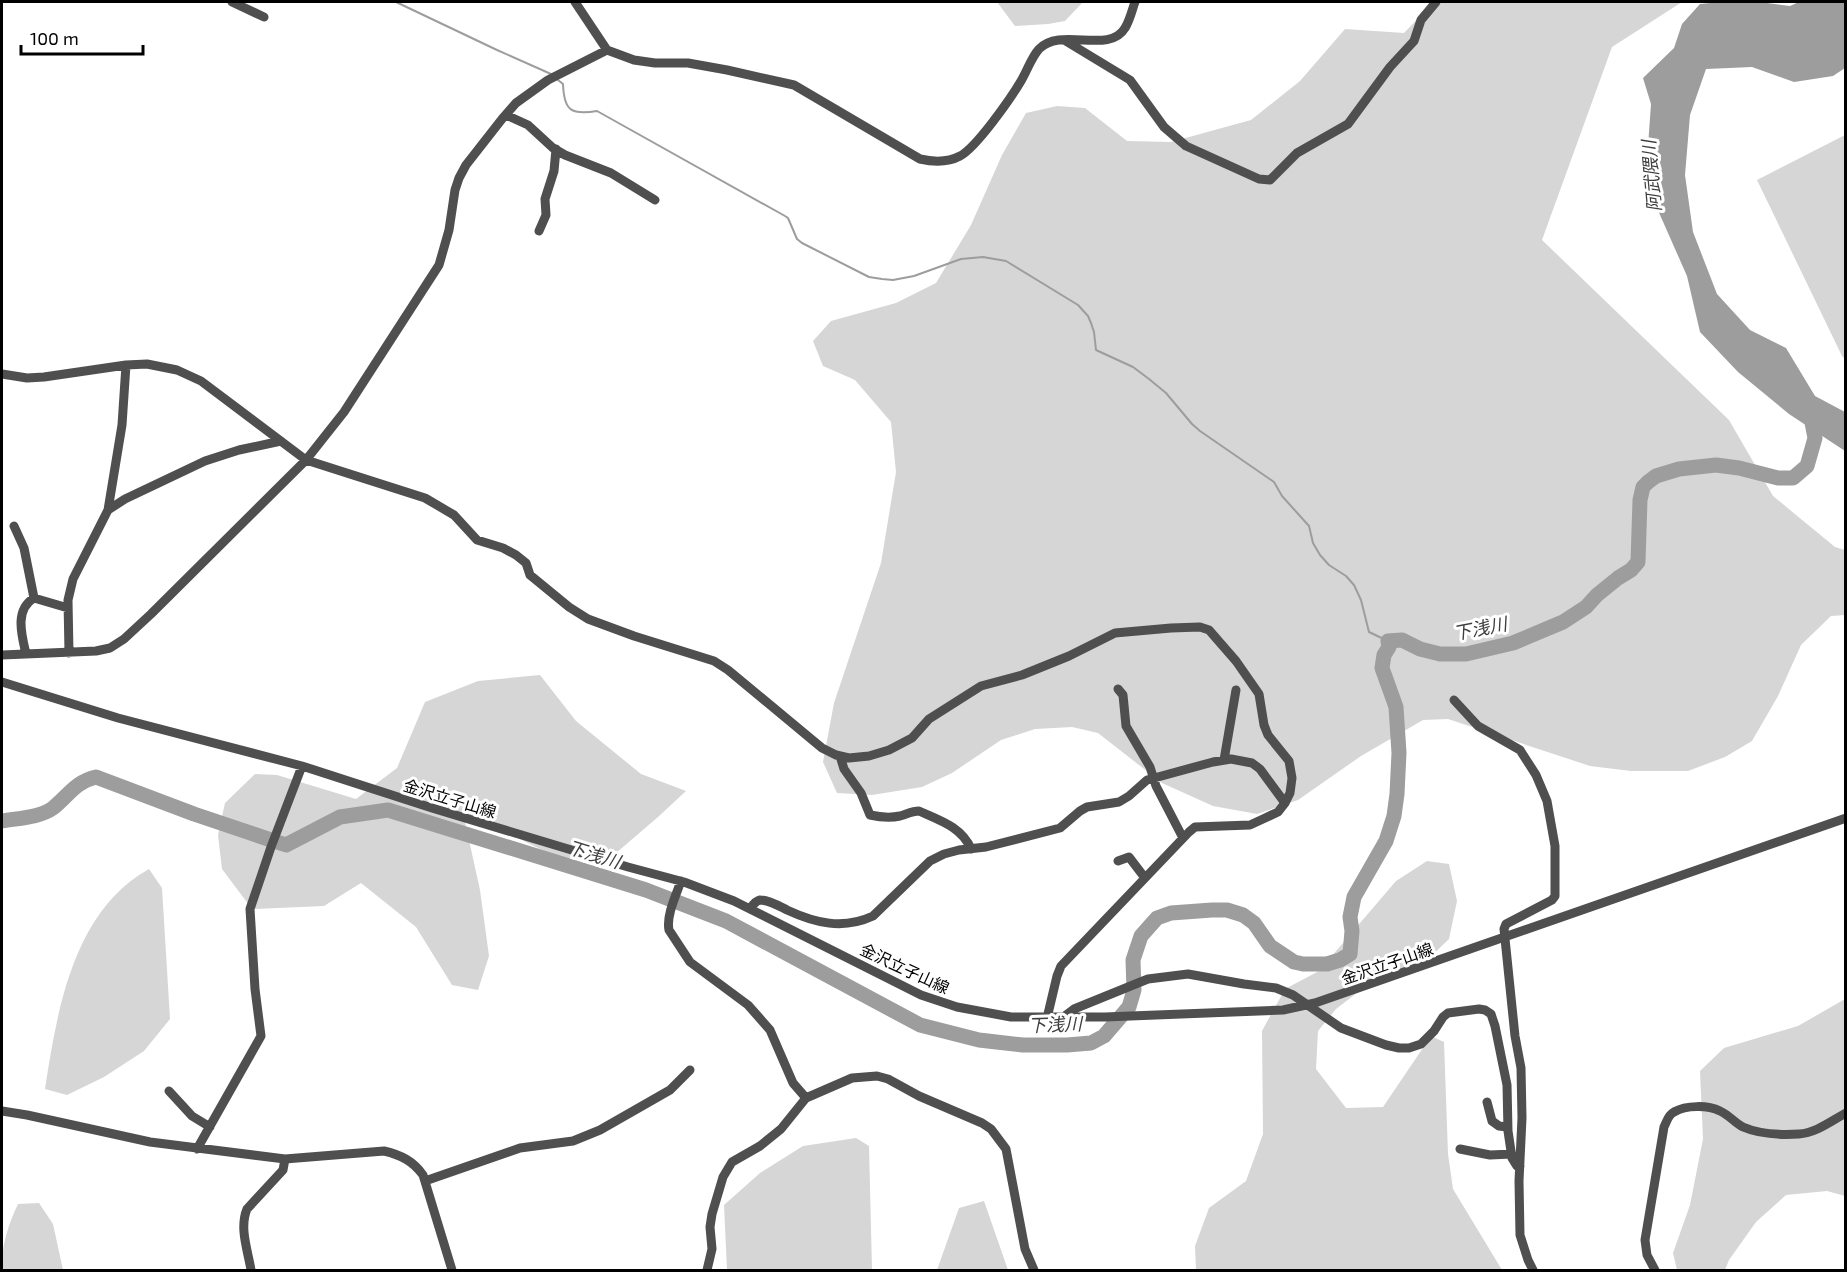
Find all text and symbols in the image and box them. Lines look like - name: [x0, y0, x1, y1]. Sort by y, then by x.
- scale bar: [21, 18, 142, 56]
- text: 100 m: [30, 27, 79, 49]
- water label: 阿武隈川: [1637, 137, 1665, 213]
- water label: 下浅川: [1451, 612, 1511, 644]
- street label: 金沢立子山線: [401, 775, 499, 821]
- water label: 下浅川: [565, 836, 625, 873]
- street label: 金沢立子山線: [1339, 938, 1435, 988]
- street label: 金沢立子山線: [857, 939, 953, 997]
- water label: 下浅川: [1028, 1012, 1084, 1036]

